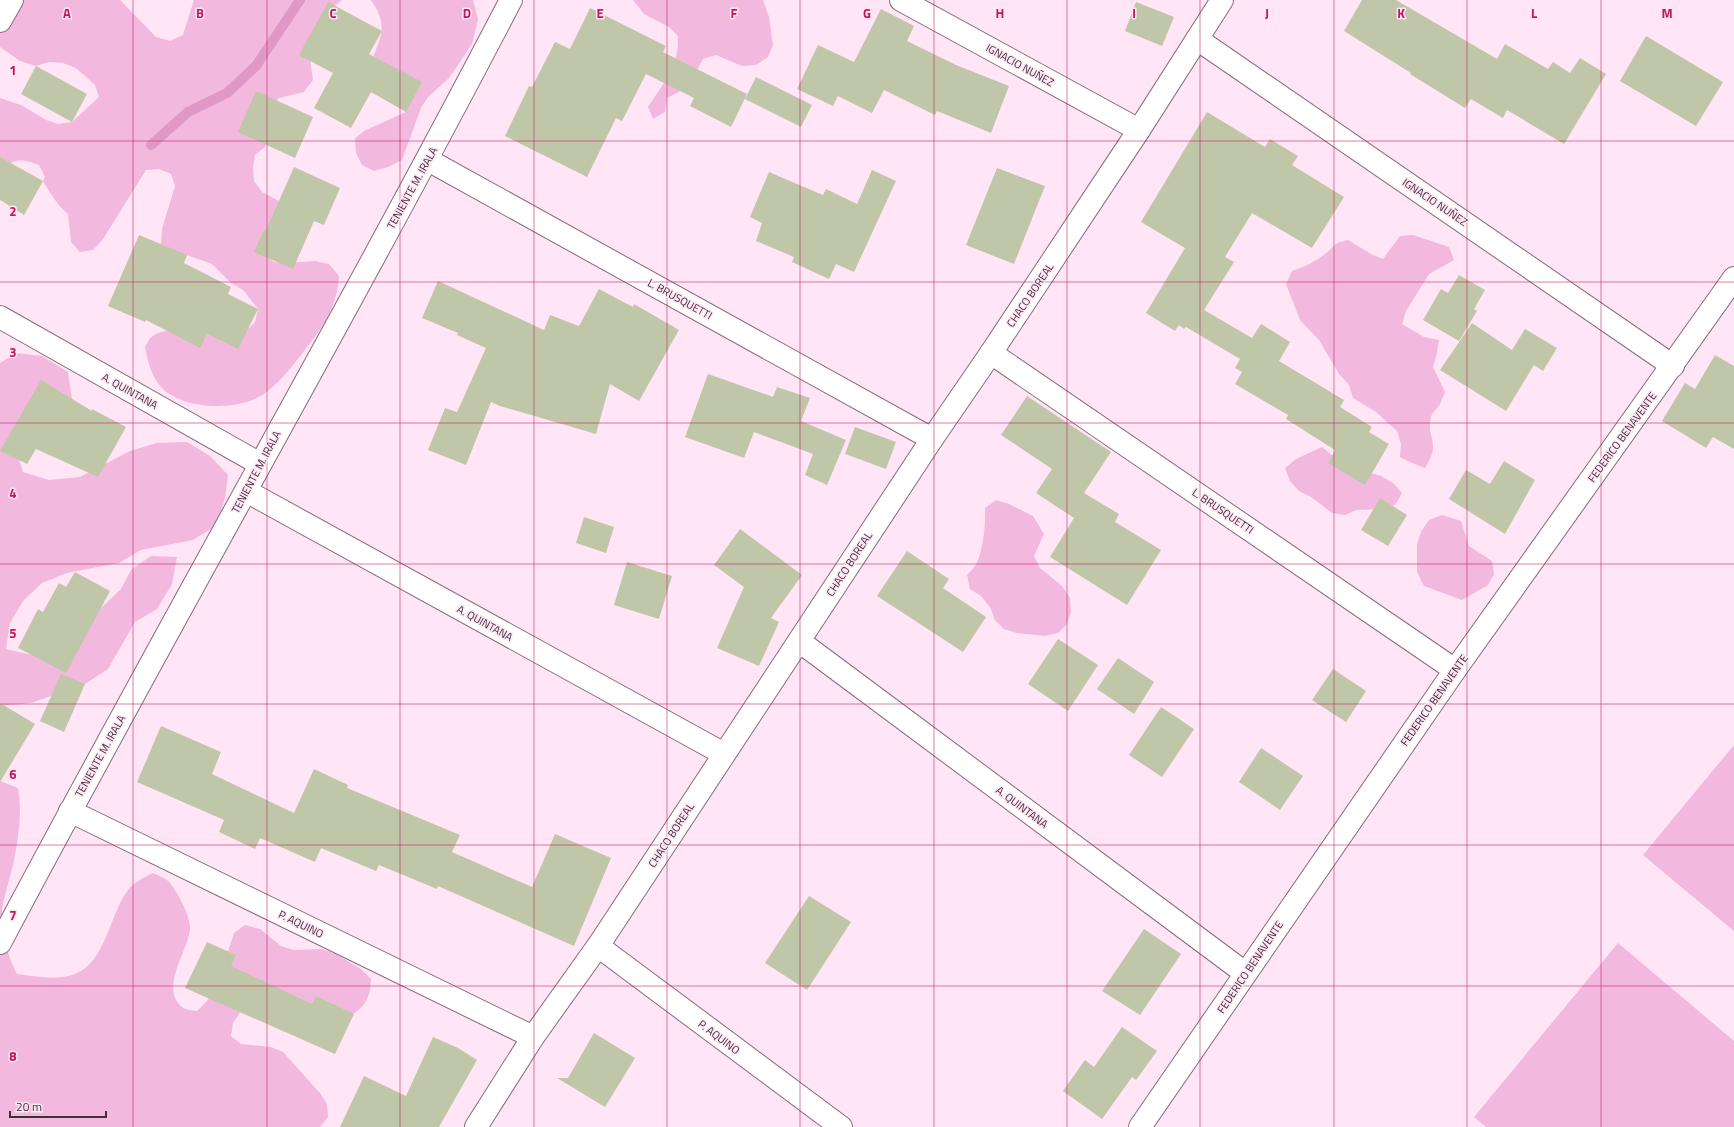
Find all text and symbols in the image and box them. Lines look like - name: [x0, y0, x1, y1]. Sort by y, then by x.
- text: A: [63, 3, 71, 23]
- text: B: [196, 3, 204, 23]
- text: C: [329, 3, 337, 23]
- text: D: [463, 3, 471, 23]
- text: E: [596, 3, 604, 23]
- text: F: [731, 3, 738, 23]
- text: G: [863, 3, 871, 23]
- text: H: [996, 3, 1004, 23]
- text: I: [1132, 3, 1136, 23]
- text: J: [1265, 3, 1269, 23]
- text: K: [1397, 3, 1405, 23]
- text: L: [1531, 3, 1537, 23]
- text: M: [1661, 3, 1673, 23]
- street label: IGNACIO NUÑEZ: [983, 40, 1057, 90]
- text: 1: [9, 60, 17, 80]
- street label: TENIENTE M. IRALA: [383, 144, 441, 232]
- street label: IGNACIO NUÑEZ: [1399, 174, 1471, 230]
- text: 2: [9, 201, 17, 221]
- street label: CHACO BOREAL: [1003, 259, 1058, 330]
- street label: L. BRUSQUETTI: [645, 275, 715, 323]
- text: 3: [9, 342, 17, 362]
- street label: A. QUINTANA: [99, 369, 161, 413]
- street label: FEDERICO BENAVENTE: [1584, 388, 1660, 486]
- street label: TENIENTE M. IRALA: [227, 427, 285, 516]
- text: 4: [9, 483, 17, 503]
- street label: L. BRUSQUETTI: [1189, 484, 1257, 538]
- street label: CHACO BOREAL: [822, 528, 876, 599]
- street label: A. QUINTANA: [454, 601, 516, 645]
- text: 5: [9, 623, 17, 643]
- street label: FEDERICO BENAVENTE: [1396, 651, 1472, 749]
- street label: TENIENTE M. IRALA: [71, 712, 129, 800]
- text: 6: [9, 764, 17, 784]
- street label: A. QUINTANA: [993, 782, 1052, 832]
- street label: CHACO BOREAL: [644, 799, 698, 870]
- text: 7: [9, 905, 17, 925]
- street label: P. AQUINO: [276, 906, 326, 942]
- street label: FEDERICO BENAVENTE: [1213, 918, 1287, 1016]
- street label: P. AQUINO: [695, 1016, 743, 1058]
- text: 8: [9, 1046, 17, 1066]
- scale bar: [10, 1093, 106, 1119]
- text: 20 m: [16, 1097, 42, 1116]

